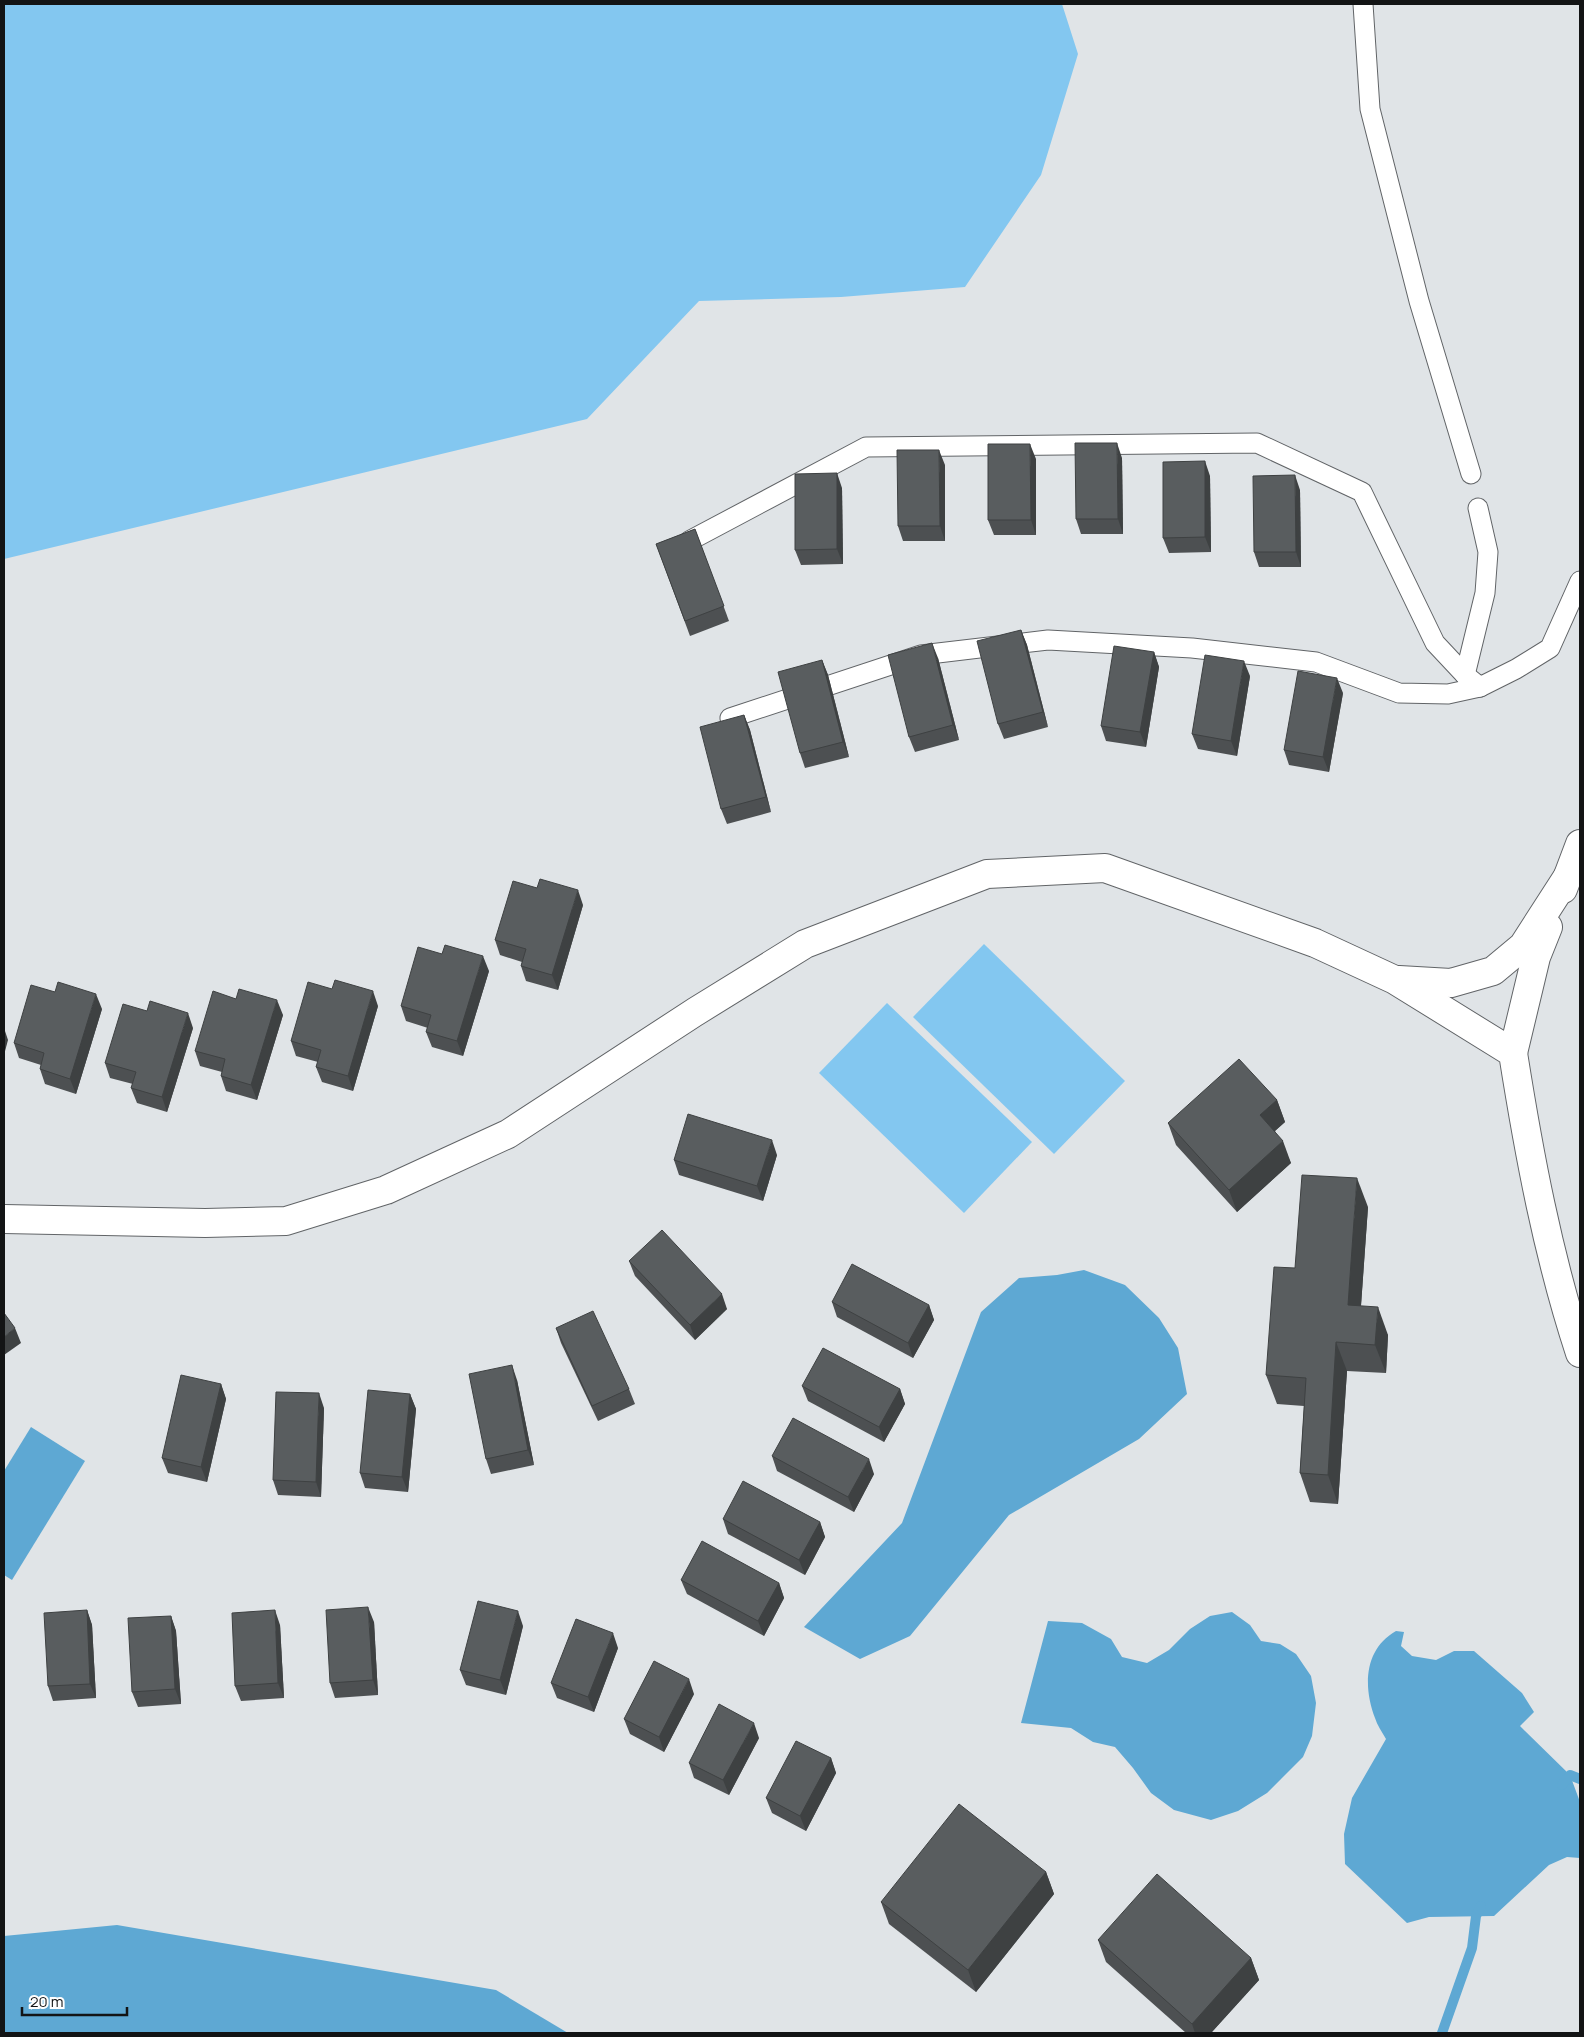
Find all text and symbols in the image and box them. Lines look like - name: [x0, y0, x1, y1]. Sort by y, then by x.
- scale bar: [22, 1984, 128, 2016]
- text: 20 m: [30, 1991, 63, 2012]

